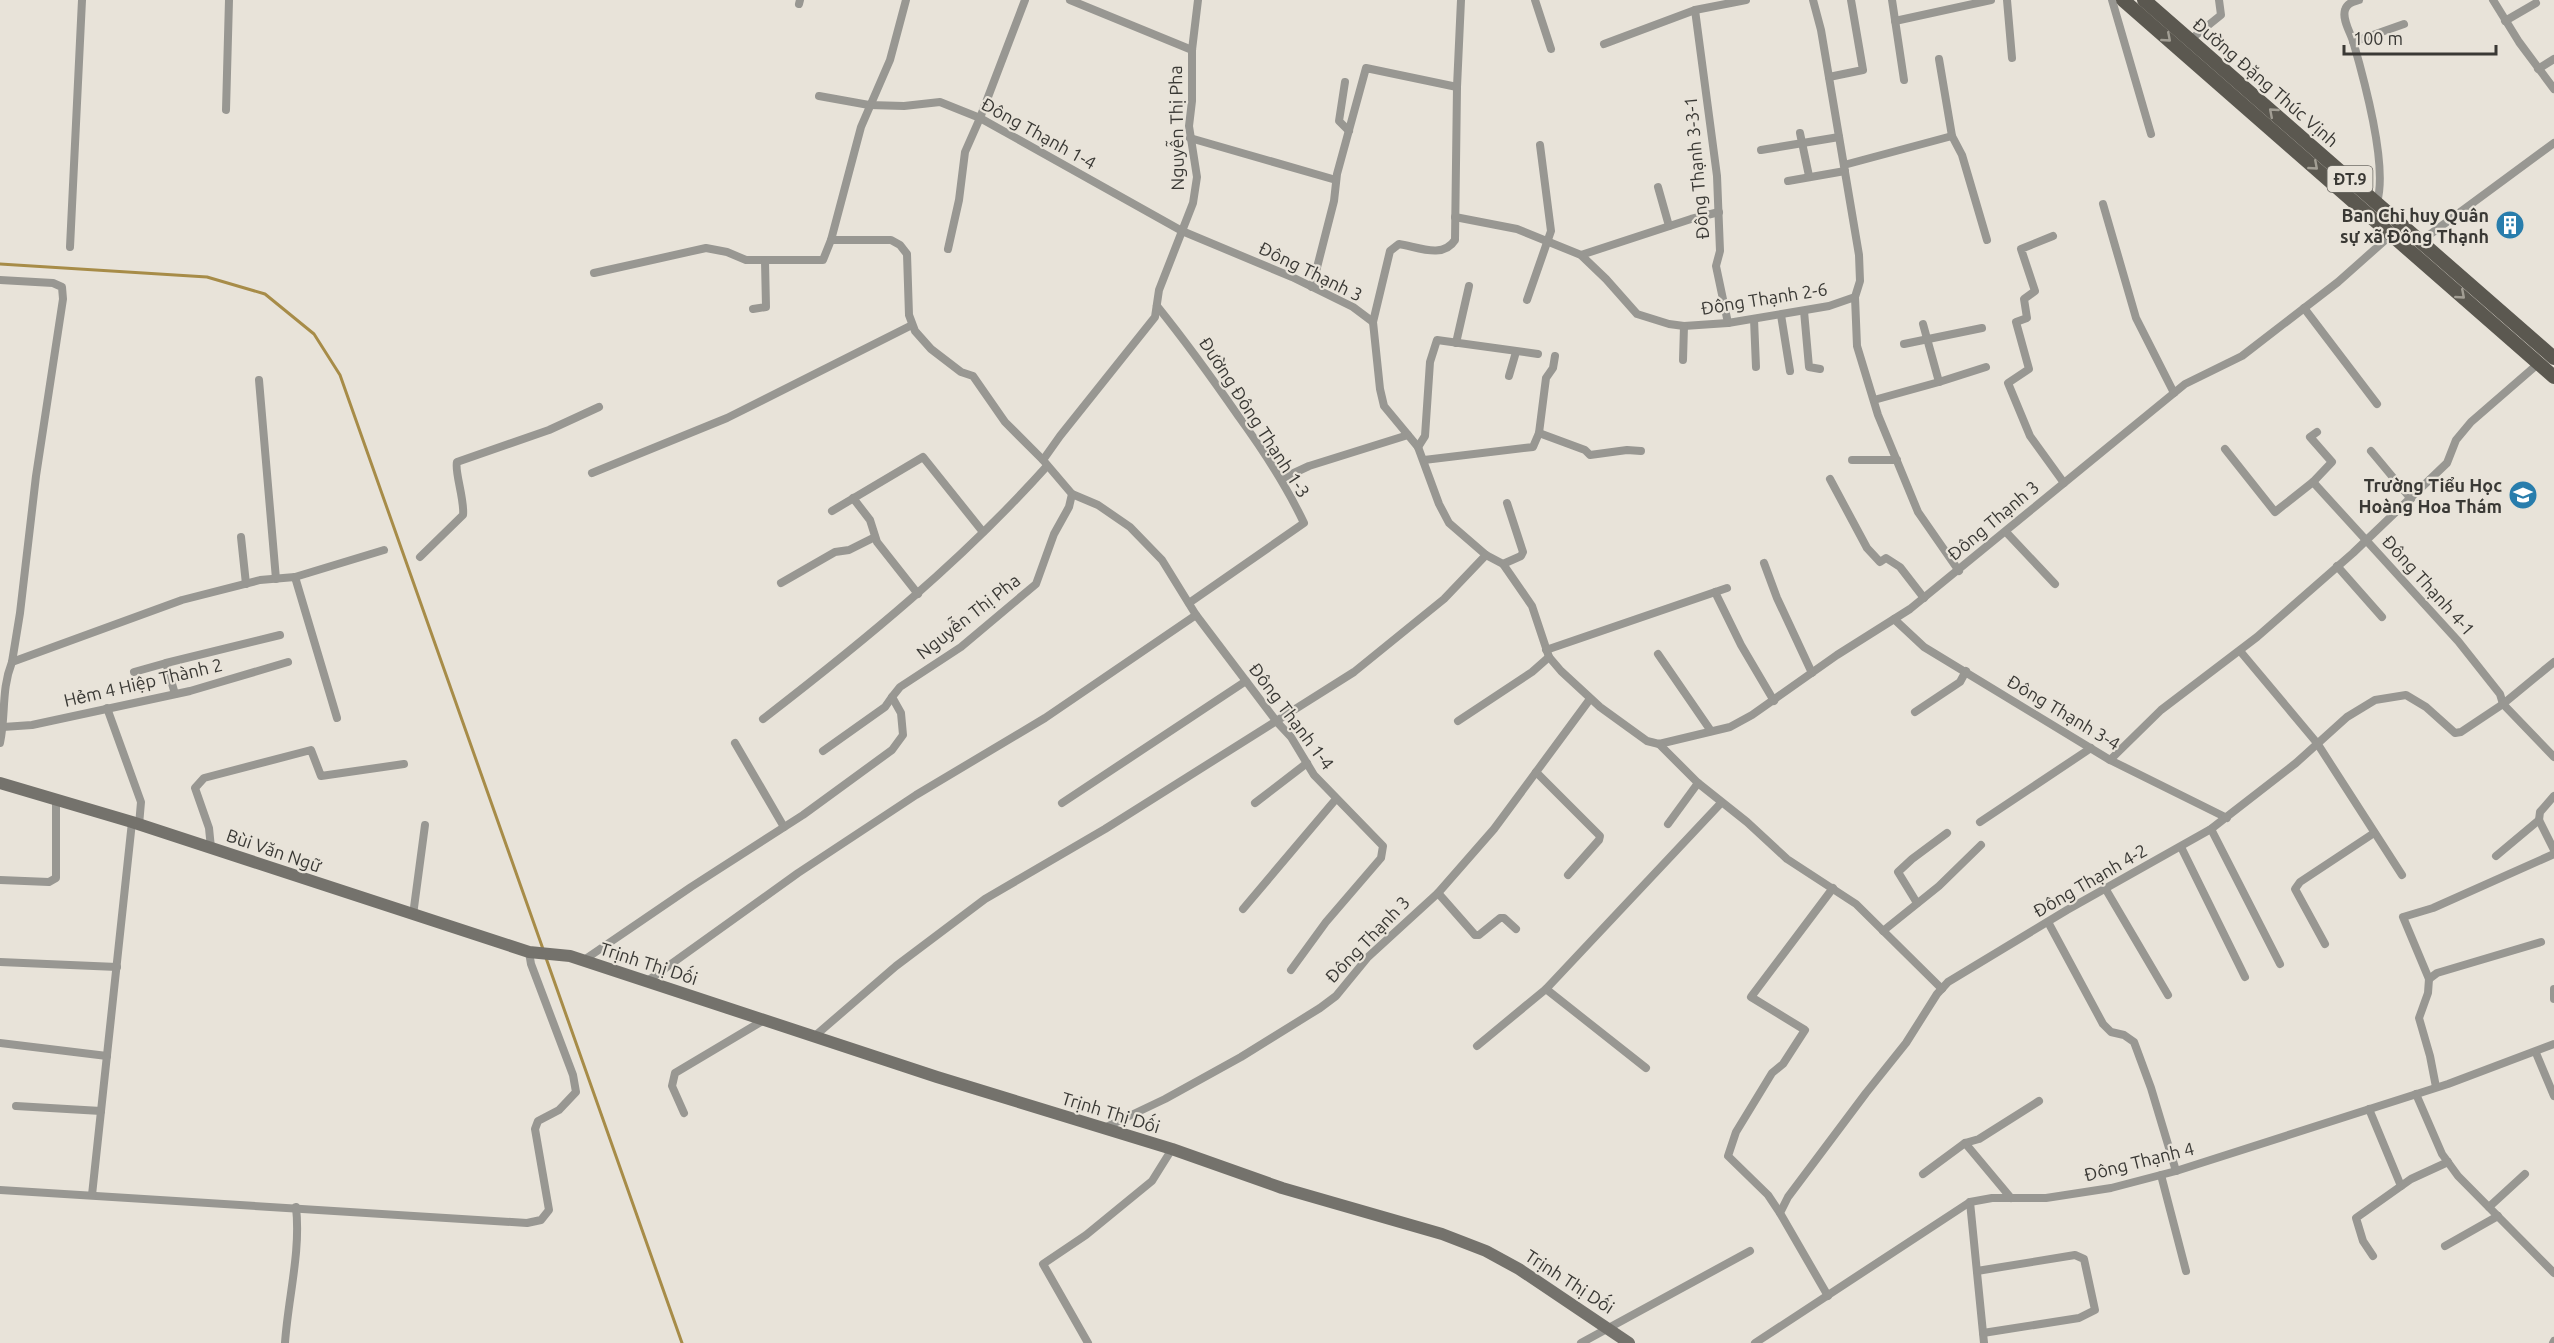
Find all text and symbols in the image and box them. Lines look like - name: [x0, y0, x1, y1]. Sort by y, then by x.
- street label: Đường Đặng Thúc Vịnh: [2189, 13, 2343, 151]
- scale bar: [2344, 18, 2496, 56]
- text: 100 m: [2353, 28, 2403, 48]
- one-way arrow: [2160, 31, 2171, 42]
- street label: Nguyễn Thị Pha: [1162, 65, 1187, 191]
- street label: Đông Thạnh 1-4: [978, 93, 1100, 173]
- street label: Đông Thạnh 3-3-1: [1680, 96, 1712, 240]
- one-way arrow: [2269, 108, 2280, 119]
- one-way arrow: [2307, 159, 2318, 170]
- road number: ĐT.9: [2328, 166, 2372, 192]
- place label: Ban Chỉ huy Quân sự xã Đông Thạnh: [2340, 205, 2489, 246]
- building icon: Ban Chỉ huy Quân sự xã Đông Thạnh: [2494, 209, 2526, 241]
- street label: Đông Thạnh 3: [1256, 237, 1366, 305]
- street label: Đông Thạnh 2-6: [1699, 278, 1829, 318]
- one-way arrow: [2454, 288, 2465, 299]
- street label: Đường Đông Thạnh 1-3: [1196, 333, 1314, 501]
- place label: Trường Tiểu Học Hoàng Hoa Thám: [2358, 475, 2502, 516]
- street label: Đông Thạnh 3: [1943, 476, 2043, 564]
- school or university icon: Trường Tiểu Học Hoàng Hoa Thám: [2507, 479, 2539, 511]
- street label: Đông Thạnh 4-1: [2379, 531, 2479, 639]
- street label: Nguyễn Thị Pha: [911, 568, 1024, 663]
- street label: Hẻm 4 Hiệp Thành 2: [62, 654, 224, 710]
- street label: Đông Thạnh 1-4: [1246, 659, 1338, 773]
- street label: Đông Thạnh 3-4: [2004, 670, 2124, 754]
- street label: Bùi Văn Ngữ: [224, 824, 324, 876]
- street label: Đông Thạnh 4-2: [2030, 839, 2150, 921]
- street label: Đông Thạnh 3: [1321, 892, 1413, 986]
- street label: Trịnh Thị Dối: [598, 935, 701, 988]
- street label: Trịnh Thị Dối: [1059, 1085, 1163, 1136]
- street label: Đông Thạnh 4: [2082, 1138, 2196, 1184]
- street label: Trịnh Thị Dối: [1522, 1243, 1619, 1317]

